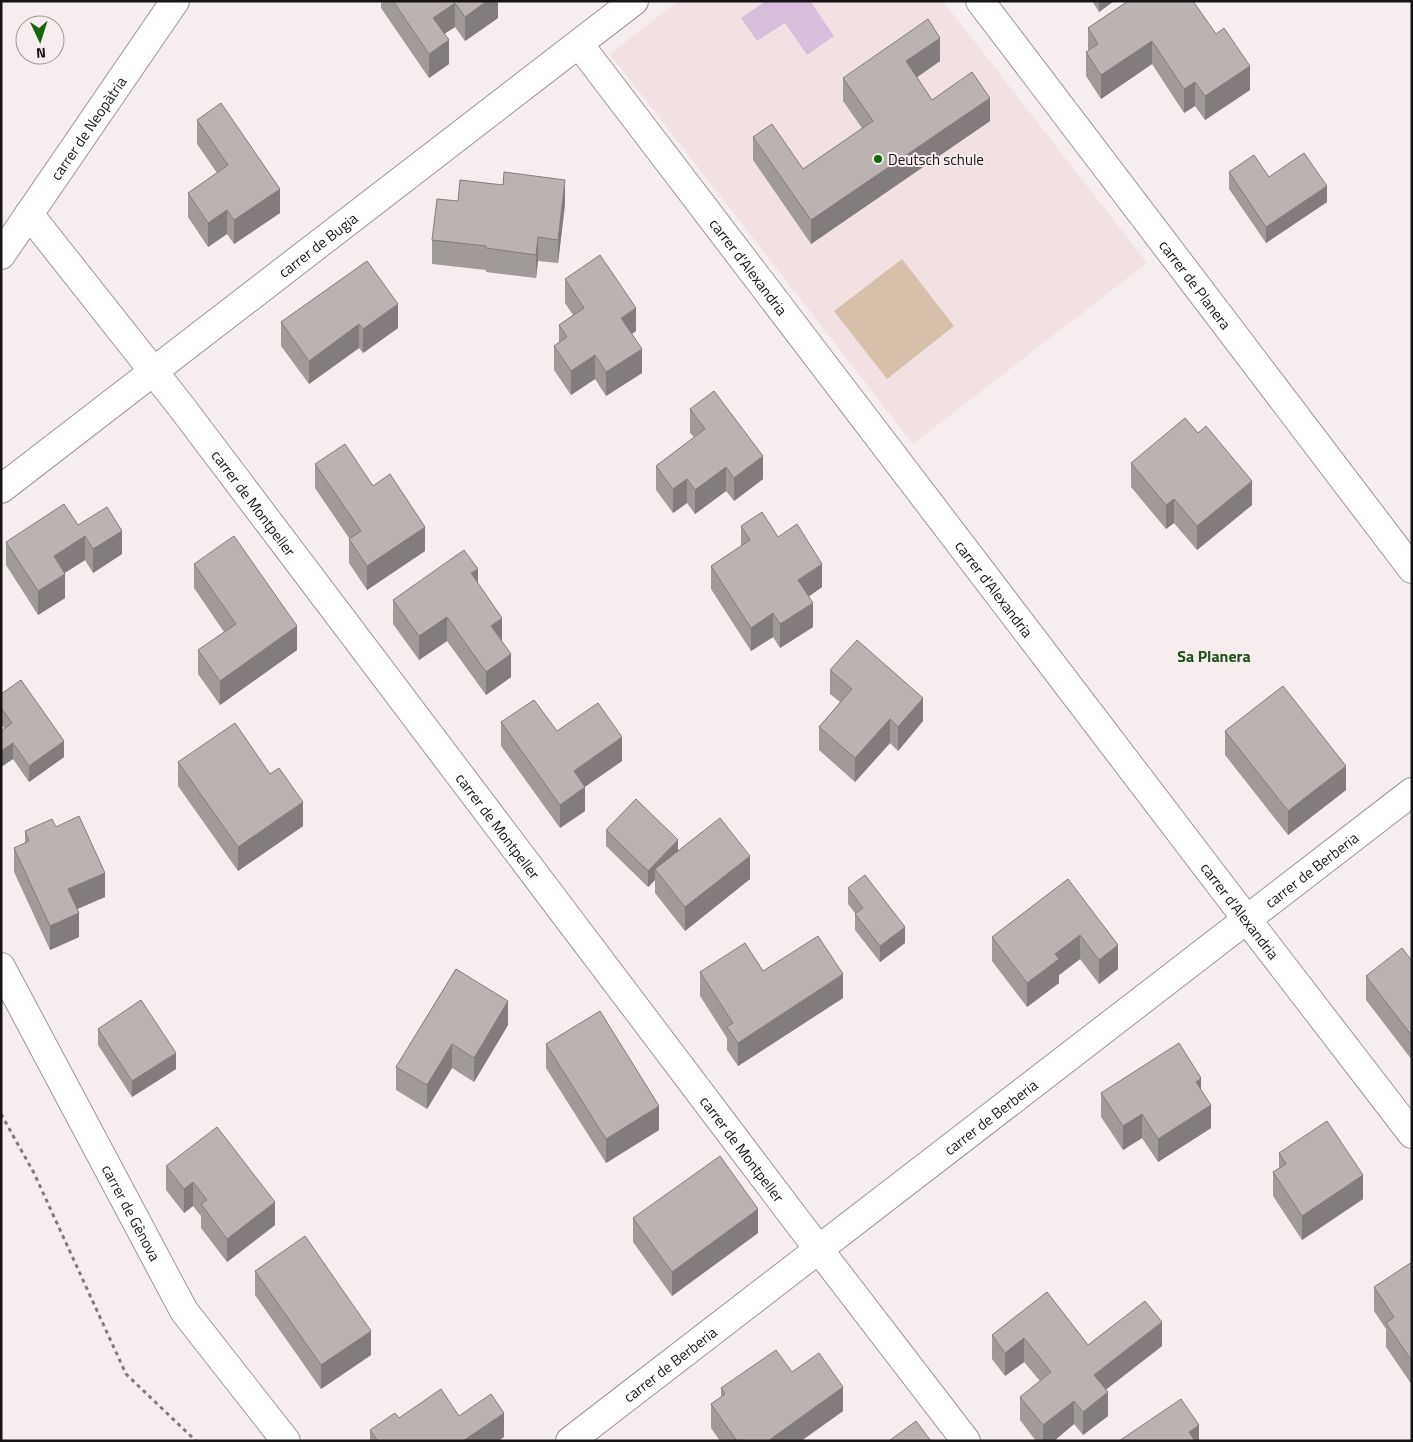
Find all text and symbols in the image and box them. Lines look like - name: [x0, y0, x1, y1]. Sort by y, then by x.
- north arrow: [15, 15, 65, 65]
- text: N: [35, 43, 47, 64]
- street label: carrer de Neopàtria: [44, 71, 132, 185]
- place label: Deutsch schule: [888, 148, 984, 171]
- marker: Deutsch schule: [872, 153, 884, 165]
- street label: carrer de Bugia: [273, 206, 363, 283]
- street label: carrer d'Alexandria: [704, 213, 794, 321]
- street label: carrer de Planera: [1154, 235, 1237, 334]
- street label: carrer de Montpeller: [206, 445, 302, 561]
- street label: carrer d'Alexandria: [950, 535, 1039, 643]
- district label: Sa Planera: [1177, 644, 1251, 668]
- street label: carrer de Montpeller: [450, 768, 546, 884]
- street label: carrer de Berberia: [1260, 826, 1363, 913]
- street label: carrer d'Alexandria: [1195, 857, 1285, 964]
- street label: carrer de Berberia: [939, 1073, 1043, 1160]
- street label: carrer de Montpeller: [695, 1091, 790, 1207]
- street label: carrer de Gènova: [96, 1160, 167, 1265]
- street label: carrer de Berberia: [618, 1320, 722, 1408]

